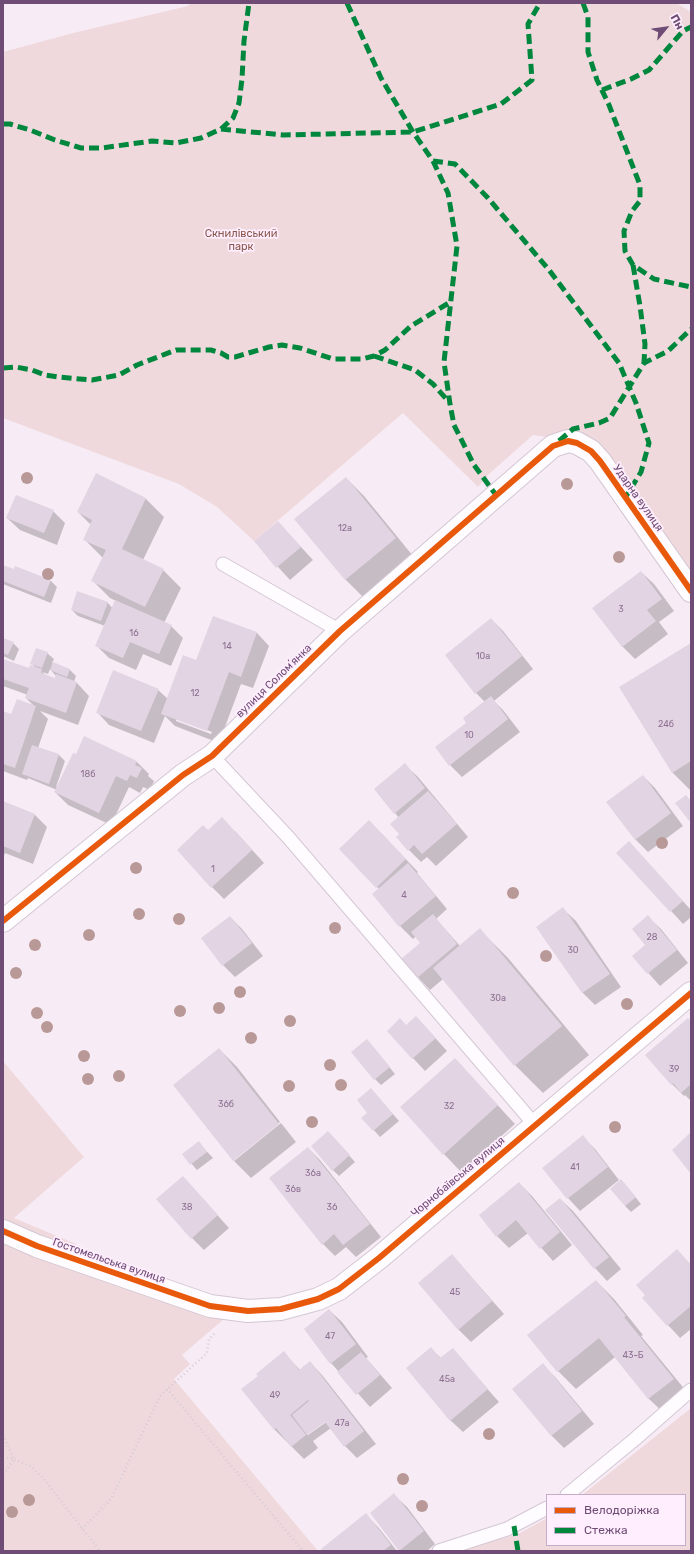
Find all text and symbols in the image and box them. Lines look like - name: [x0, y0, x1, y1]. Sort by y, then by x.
- north arrow: [646, 8, 686, 48]
- text: Пн: [668, 12, 686, 32]
- park label: Скнилівський парк: [205, 227, 277, 253]
- street label: Ударна вулиця: [610, 462, 666, 534]
- house number: 12а: [338, 523, 352, 533]
- house number: 3: [618, 604, 624, 614]
- house number: 16: [129, 628, 139, 638]
- house number: 14: [222, 641, 232, 651]
- street label: вулиця Соломʼянка: [233, 641, 315, 721]
- house number: 10а: [476, 651, 490, 661]
- house number: 12: [190, 688, 200, 698]
- house number: 24б: [658, 719, 674, 729]
- house number: 10: [464, 730, 474, 740]
- house number: 18б: [81, 769, 95, 779]
- house number: 1: [211, 864, 215, 874]
- house number: 4: [401, 890, 407, 900]
- house number: 28: [646, 932, 658, 942]
- house number: 30: [567, 945, 579, 955]
- house number: 30а: [490, 993, 506, 1003]
- house number: 39: [669, 1064, 679, 1074]
- house number: 36б: [218, 1099, 234, 1109]
- house number: 32: [444, 1101, 454, 1111]
- street label: Чорнобаївська вулиця: [408, 1134, 508, 1220]
- house number: 41: [570, 1162, 580, 1172]
- house number: 36а: [305, 1168, 321, 1178]
- house number: 36в: [285, 1184, 301, 1194]
- house number: 38: [181, 1202, 193, 1212]
- house number: 36: [327, 1202, 337, 1212]
- street label: Гостомельська вулиця: [51, 1236, 167, 1286]
- house number: 45: [450, 1287, 460, 1297]
- house number: 47: [325, 1331, 335, 1341]
- house number: 43-Б: [622, 1350, 644, 1360]
- house number: 45а: [439, 1374, 455, 1384]
- house number: 49: [270, 1390, 280, 1400]
- house number: 47а: [334, 1418, 350, 1428]
- legend: [546, 1494, 686, 1546]
- text: Велодоріжка: [584, 1503, 659, 1517]
- text: Стежка: [584, 1523, 628, 1537]

